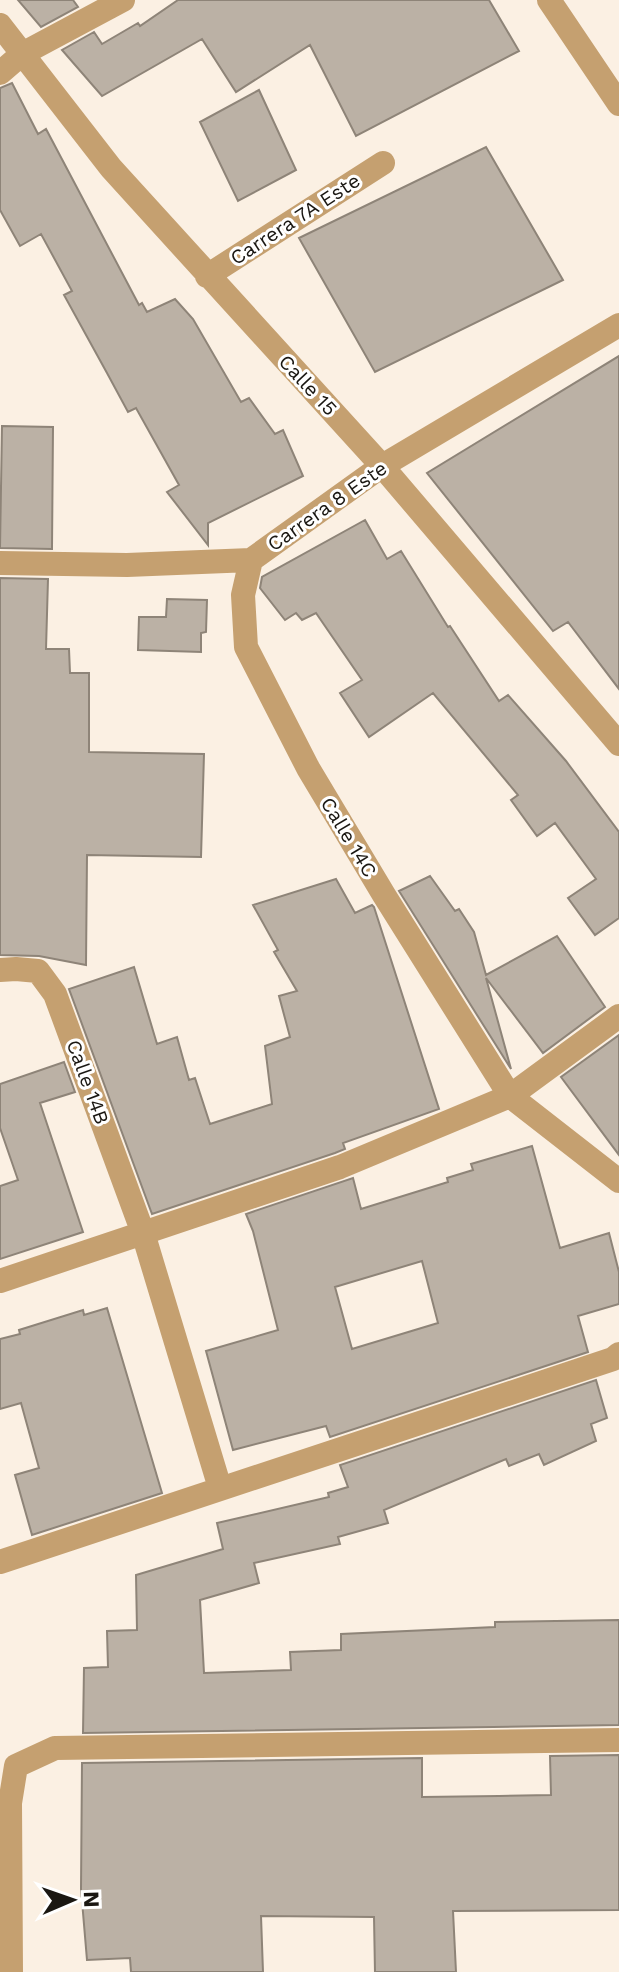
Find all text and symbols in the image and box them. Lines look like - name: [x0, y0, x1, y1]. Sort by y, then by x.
- street label: Carrera 7A Este: [226, 168, 364, 270]
- street label: Calle 15: [274, 350, 342, 420]
- street label: Carrera 8 Este: [263, 456, 391, 556]
- street label: Calle 14C: [316, 793, 382, 881]
- street label: Calle 14B: [62, 1036, 114, 1128]
- north arrow: [32, 1860, 112, 1940]
- text: N: [79, 1891, 104, 1908]

